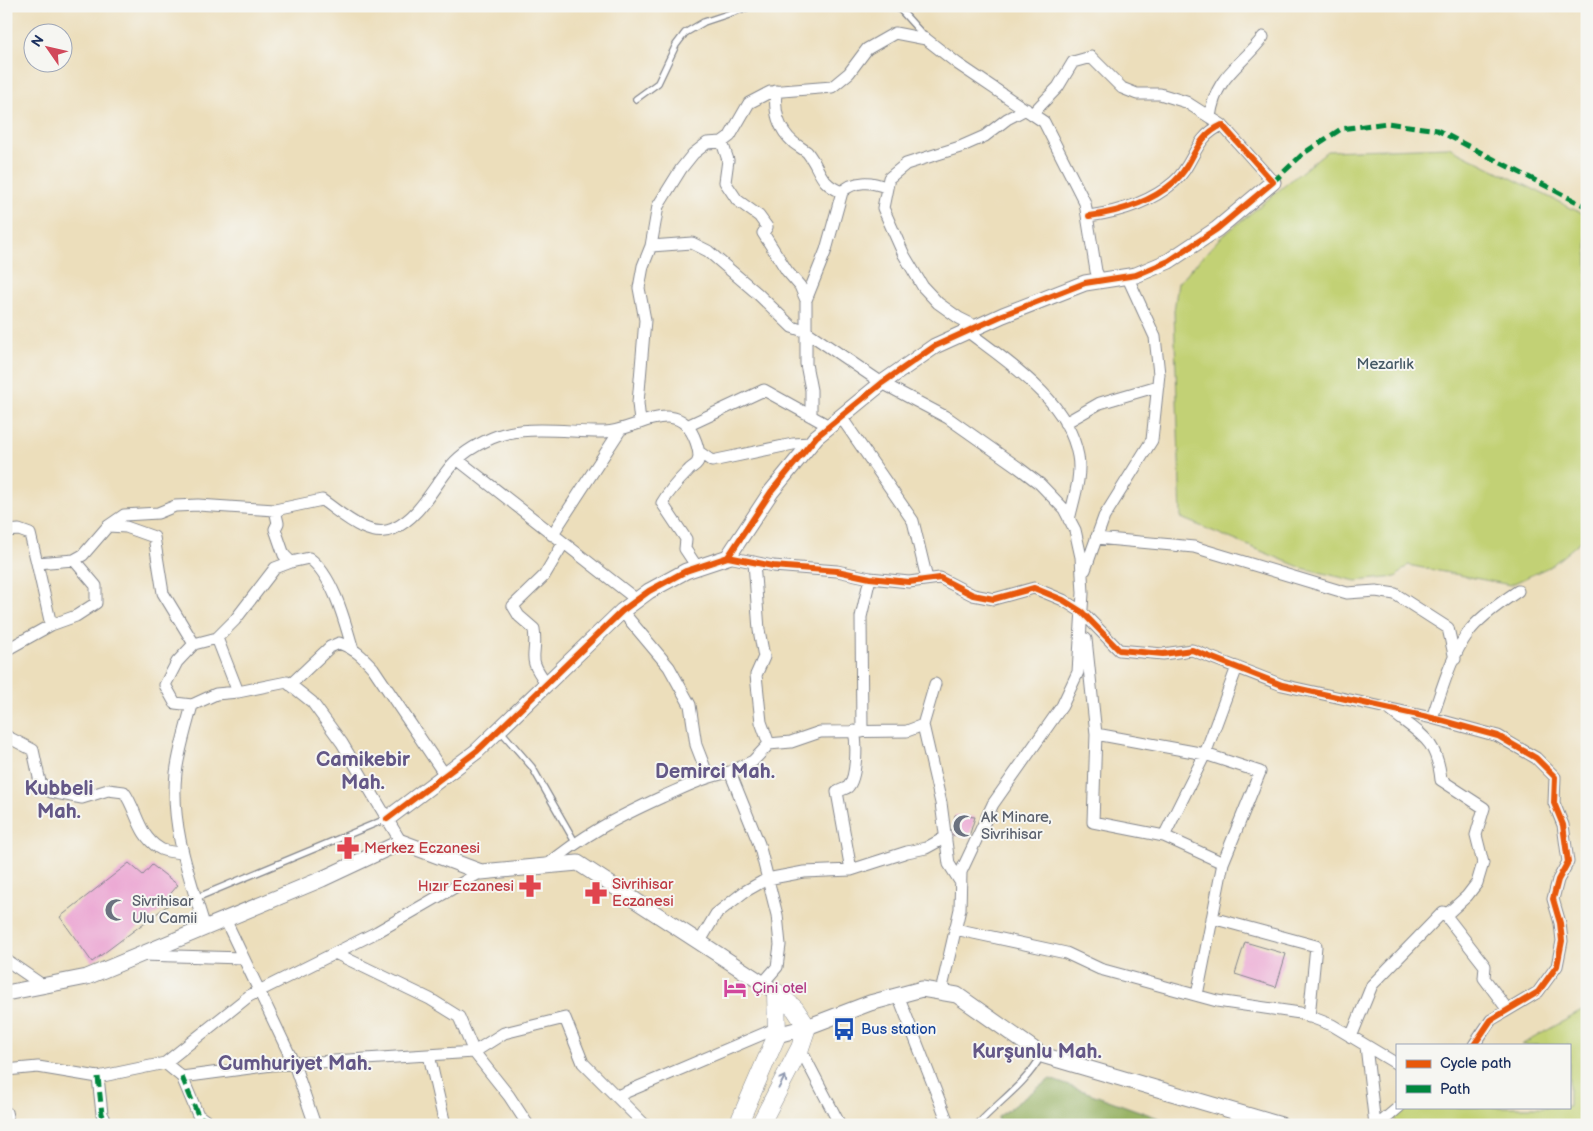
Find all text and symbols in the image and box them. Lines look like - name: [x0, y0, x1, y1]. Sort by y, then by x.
- north arrow: [22, 22, 72, 72]
- text: N: [28, 32, 48, 50]
- park label: Mezarlık: [1357, 355, 1414, 374]
- district label: Camikebir Mah.: [316, 748, 411, 795]
- district label: Demirci Mah.: [655, 760, 775, 784]
- district label: Kubbeli Mah.: [25, 777, 93, 824]
- place label: Ak Minare, Sivrihisar: [981, 808, 1052, 844]
- mosque icon: Ak Minare, Sivrihisar: [951, 813, 977, 839]
- pharmacy icon: Merkez Eczanesi: [335, 835, 361, 861]
- place label: Merkez Eczanesi: [364, 839, 480, 858]
- pharmacy icon: Hızır Eczanesi: [517, 873, 543, 899]
- place label: Sivrihisar Eczanesi: [612, 875, 674, 911]
- place label: Hızır Eczanesi: [418, 877, 514, 896]
- pharmacy icon: Sivrihisar Eczanesi: [583, 880, 609, 906]
- place label: Sivrihisar Ulu Camii: [132, 892, 197, 928]
- mosque icon: Sivrihisar Ulu Camii: [103, 897, 129, 923]
- hotel icon: Çini otel: [722, 975, 748, 1001]
- place label: Çini otel: [752, 979, 807, 998]
- bus stop icon: Bus station: [831, 1016, 857, 1042]
- place label: Bus station: [861, 1020, 936, 1039]
- district label: Kurşunlu Mah.: [972, 1040, 1102, 1064]
- legend: [1396, 1044, 1570, 1108]
- district label: Cumhuriyet Mah.: [218, 1052, 372, 1076]
- text: Cycle path: [1440, 1054, 1511, 1073]
- one-way arrow: [778, 1075, 788, 1089]
- text: Path: [1440, 1080, 1470, 1099]

